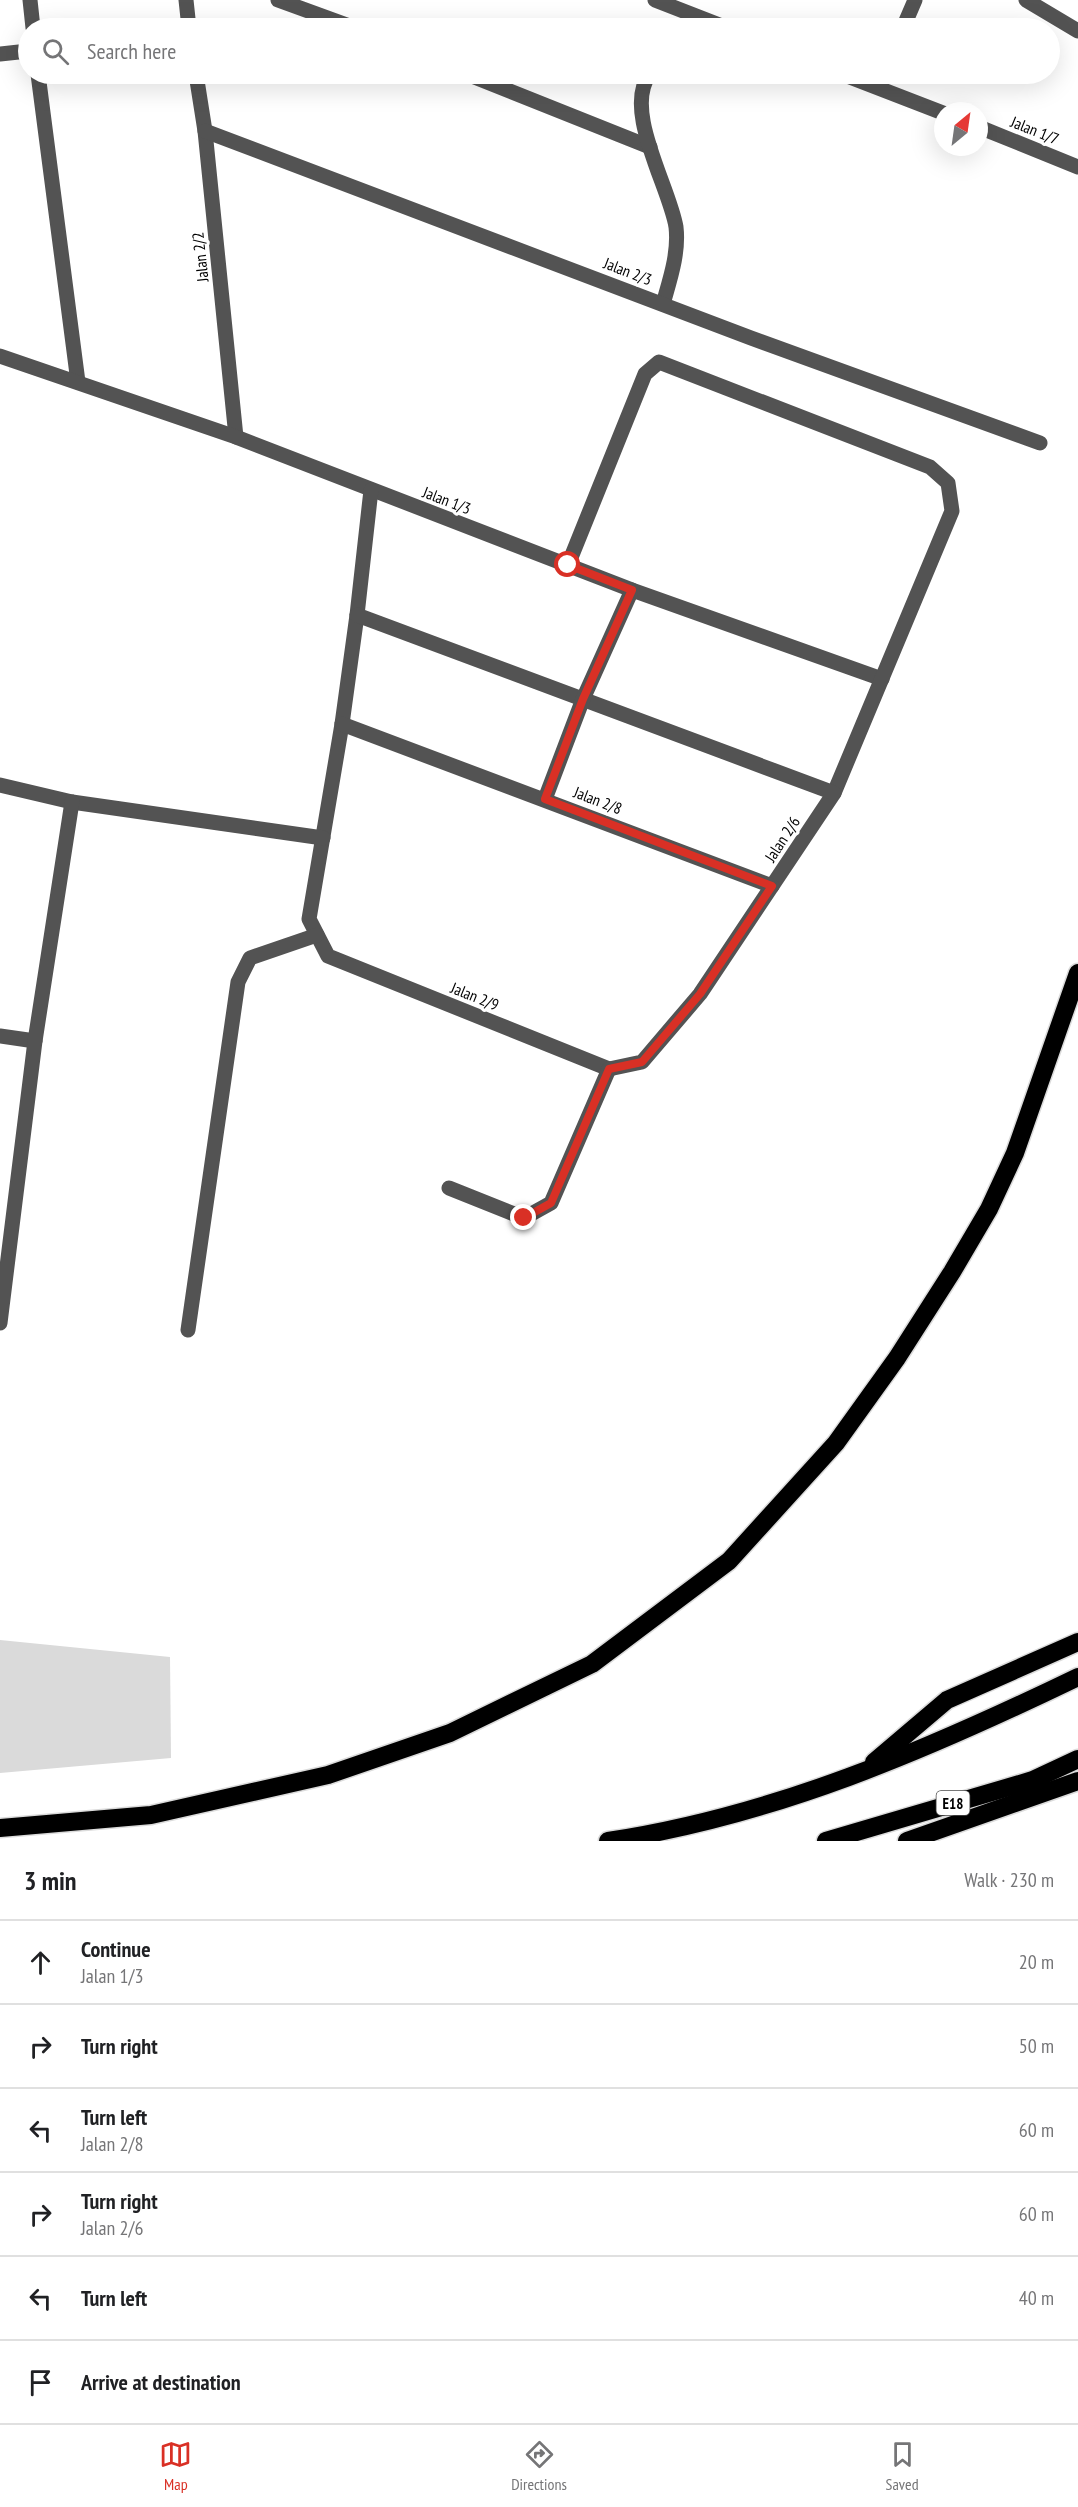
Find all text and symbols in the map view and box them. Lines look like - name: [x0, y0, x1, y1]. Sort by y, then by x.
- search box: [18, 18, 1060, 84]
- icon: search: [39, 35, 72, 68]
- text: Search here: [87, 37, 176, 65]
- north arrow: [934, 102, 988, 156]
- street label: Jalan 1/7: [1007, 111, 1062, 149]
- street label: Jalan 2/2: [187, 231, 213, 284]
- street label: Jalan 2/3: [600, 252, 655, 289]
- street label: Jalan 1/3: [419, 481, 474, 518]
- route start: [554, 551, 580, 577]
- street label: Jalan 2/8: [570, 781, 625, 818]
- street label: Jalan 2/6: [759, 813, 804, 866]
- street label: Jalan 2/9: [447, 977, 502, 1015]
- route end: [510, 1204, 536, 1230]
- road number: E18: [936, 1791, 970, 1815]
- text: 3 min: [24, 1864, 77, 1897]
- text: Walk · 230 m: [964, 1867, 1054, 1893]
- text: Continue: [81, 1935, 151, 1963]
- icon: ahead: [24, 1946, 57, 1979]
- text: 20 m: [1019, 1949, 1054, 1975]
- text: Jalan 1/3: [81, 1963, 143, 1989]
- icon: right: [24, 2030, 57, 2063]
- text: Turn right: [81, 2032, 158, 2060]
- text: 50 m: [1019, 2033, 1054, 2059]
- text: Turn left: [81, 2103, 147, 2131]
- icon: left: [24, 2114, 57, 2147]
- text: 60 m: [1019, 2117, 1054, 2143]
- text: Jalan 2/8: [81, 2131, 143, 2157]
- text: Turn right: [81, 2187, 158, 2215]
- icon: right: [24, 2198, 57, 2231]
- text: 60 m: [1019, 2201, 1054, 2227]
- text: Jalan 2/6: [81, 2215, 143, 2241]
- icon: left: [24, 2282, 57, 2315]
- text: Turn left: [81, 2284, 147, 2312]
- text: 40 m: [1019, 2285, 1054, 2311]
- icon: arrive: [24, 2366, 57, 2399]
- text: Arrive at destination: [81, 2368, 241, 2396]
- tab: Map: [159, 2438, 192, 2494]
- tab: Directions: [511, 2438, 567, 2494]
- tab: Saved: [886, 2438, 919, 2494]

